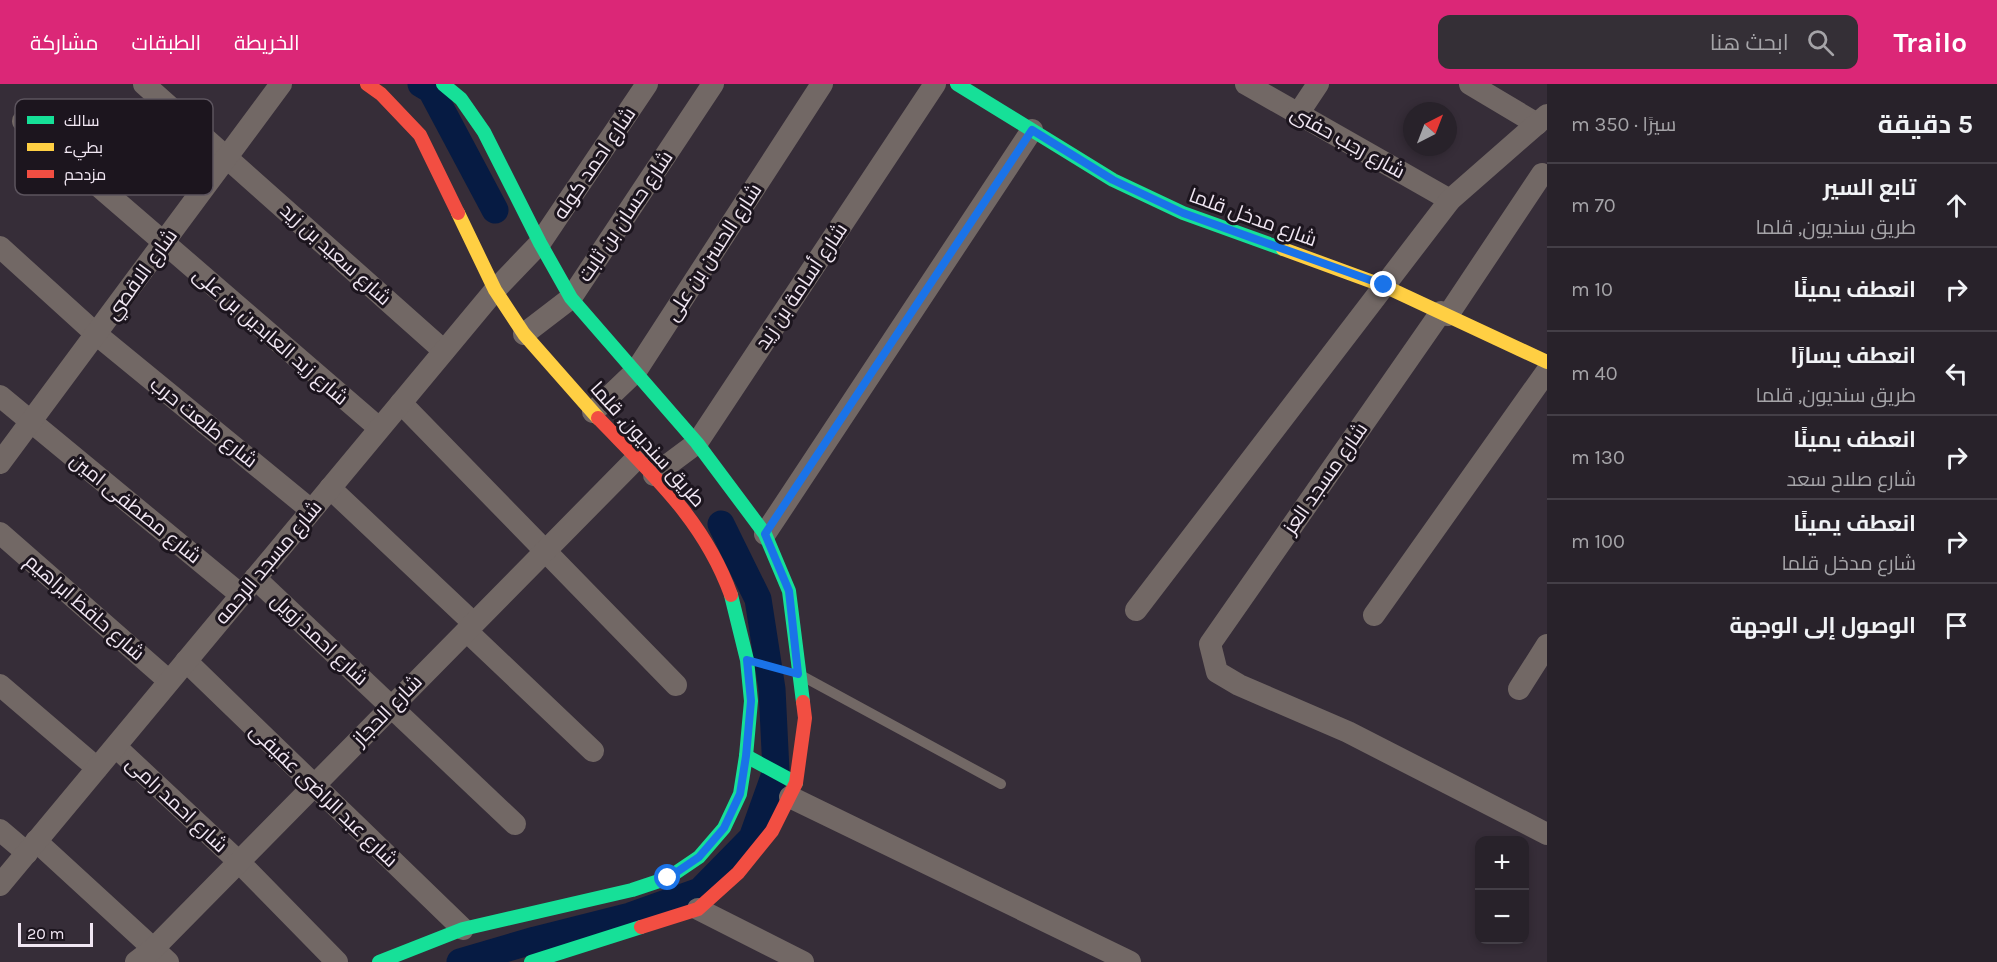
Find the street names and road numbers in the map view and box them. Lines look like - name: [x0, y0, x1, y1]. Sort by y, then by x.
- street label: شارع رجب حفنى: [1286, 102, 1409, 185]
- street label: شارع احمد كوله: [549, 103, 642, 225]
- street label: شارع حسان بن ثابت: [573, 147, 679, 287]
- street label: شارع الحسن بن على: [660, 179, 768, 326]
- street label: شارع مدخل قلما: [1185, 184, 1320, 253]
- street label: شارع سعيد بن زيد: [274, 199, 396, 312]
- street label: شارع أسامة بن زيد: [750, 218, 854, 355]
- street label: شارع الاقصي: [101, 225, 184, 326]
- street label: شارع زيد العابدين بن على: [187, 263, 353, 411]
- street label: شارع طلعت حرب: [144, 372, 262, 474]
- street label: طريق سنديون, قلما: [585, 377, 710, 512]
- street label: شارع مسجد العز: [1278, 418, 1374, 540]
- street label: شارع مصطفى امين: [64, 449, 206, 570]
- street label: شارع مسجد الرحمه: [210, 496, 328, 630]
- street label: شارع حافظ ابراهيم: [19, 549, 149, 667]
- street label: شارع احمد زويل: [265, 589, 373, 692]
- street label: شارع الحجاز: [347, 670, 428, 753]
- street label: شارع عبد الراضى عفيفى: [244, 719, 402, 873]
- street label: شارع احمد رامى: [120, 752, 232, 859]

